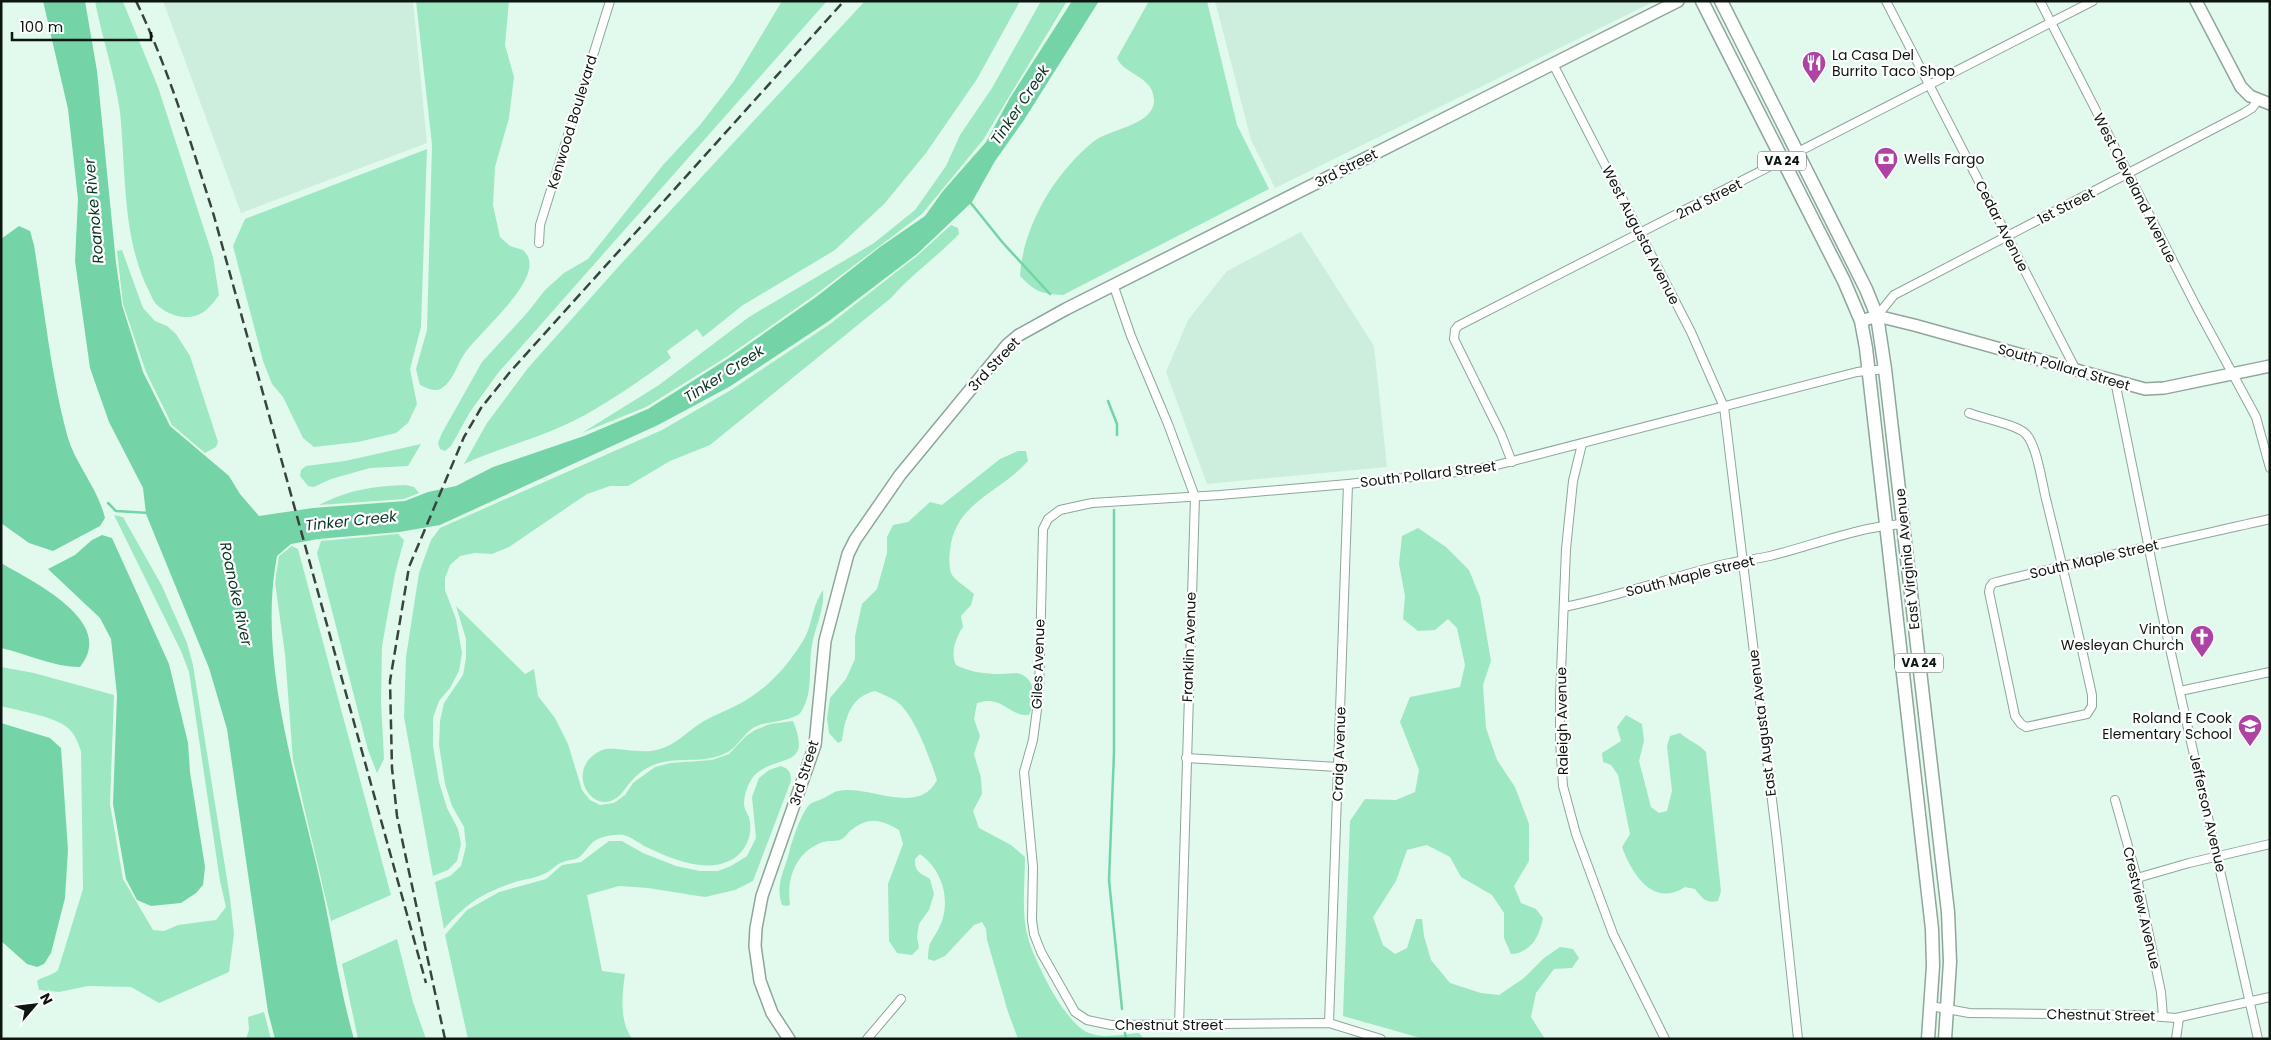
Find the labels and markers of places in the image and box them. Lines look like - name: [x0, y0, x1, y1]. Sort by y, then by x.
- place label: La Casa Del Burrito Taco Shop: [1832, 45, 1955, 81]
- restaurant icon: La Casa Del Burrito Taco Shop: [1801, 50, 1827, 84]
- bank icon: Wells Fargo: [1873, 146, 1899, 180]
- place label: Wells Fargo: [1904, 149, 1984, 169]
- place label: Vinton Wesleyan Church: [2061, 619, 2184, 655]
- church icon: Vinton Wesleyan Church: [2189, 624, 2215, 658]
- place label: Roland E Cook Elementary School: [2102, 708, 2233, 744]
- school or university icon: Roland E Cook Elementary School: [2237, 713, 2263, 747]

